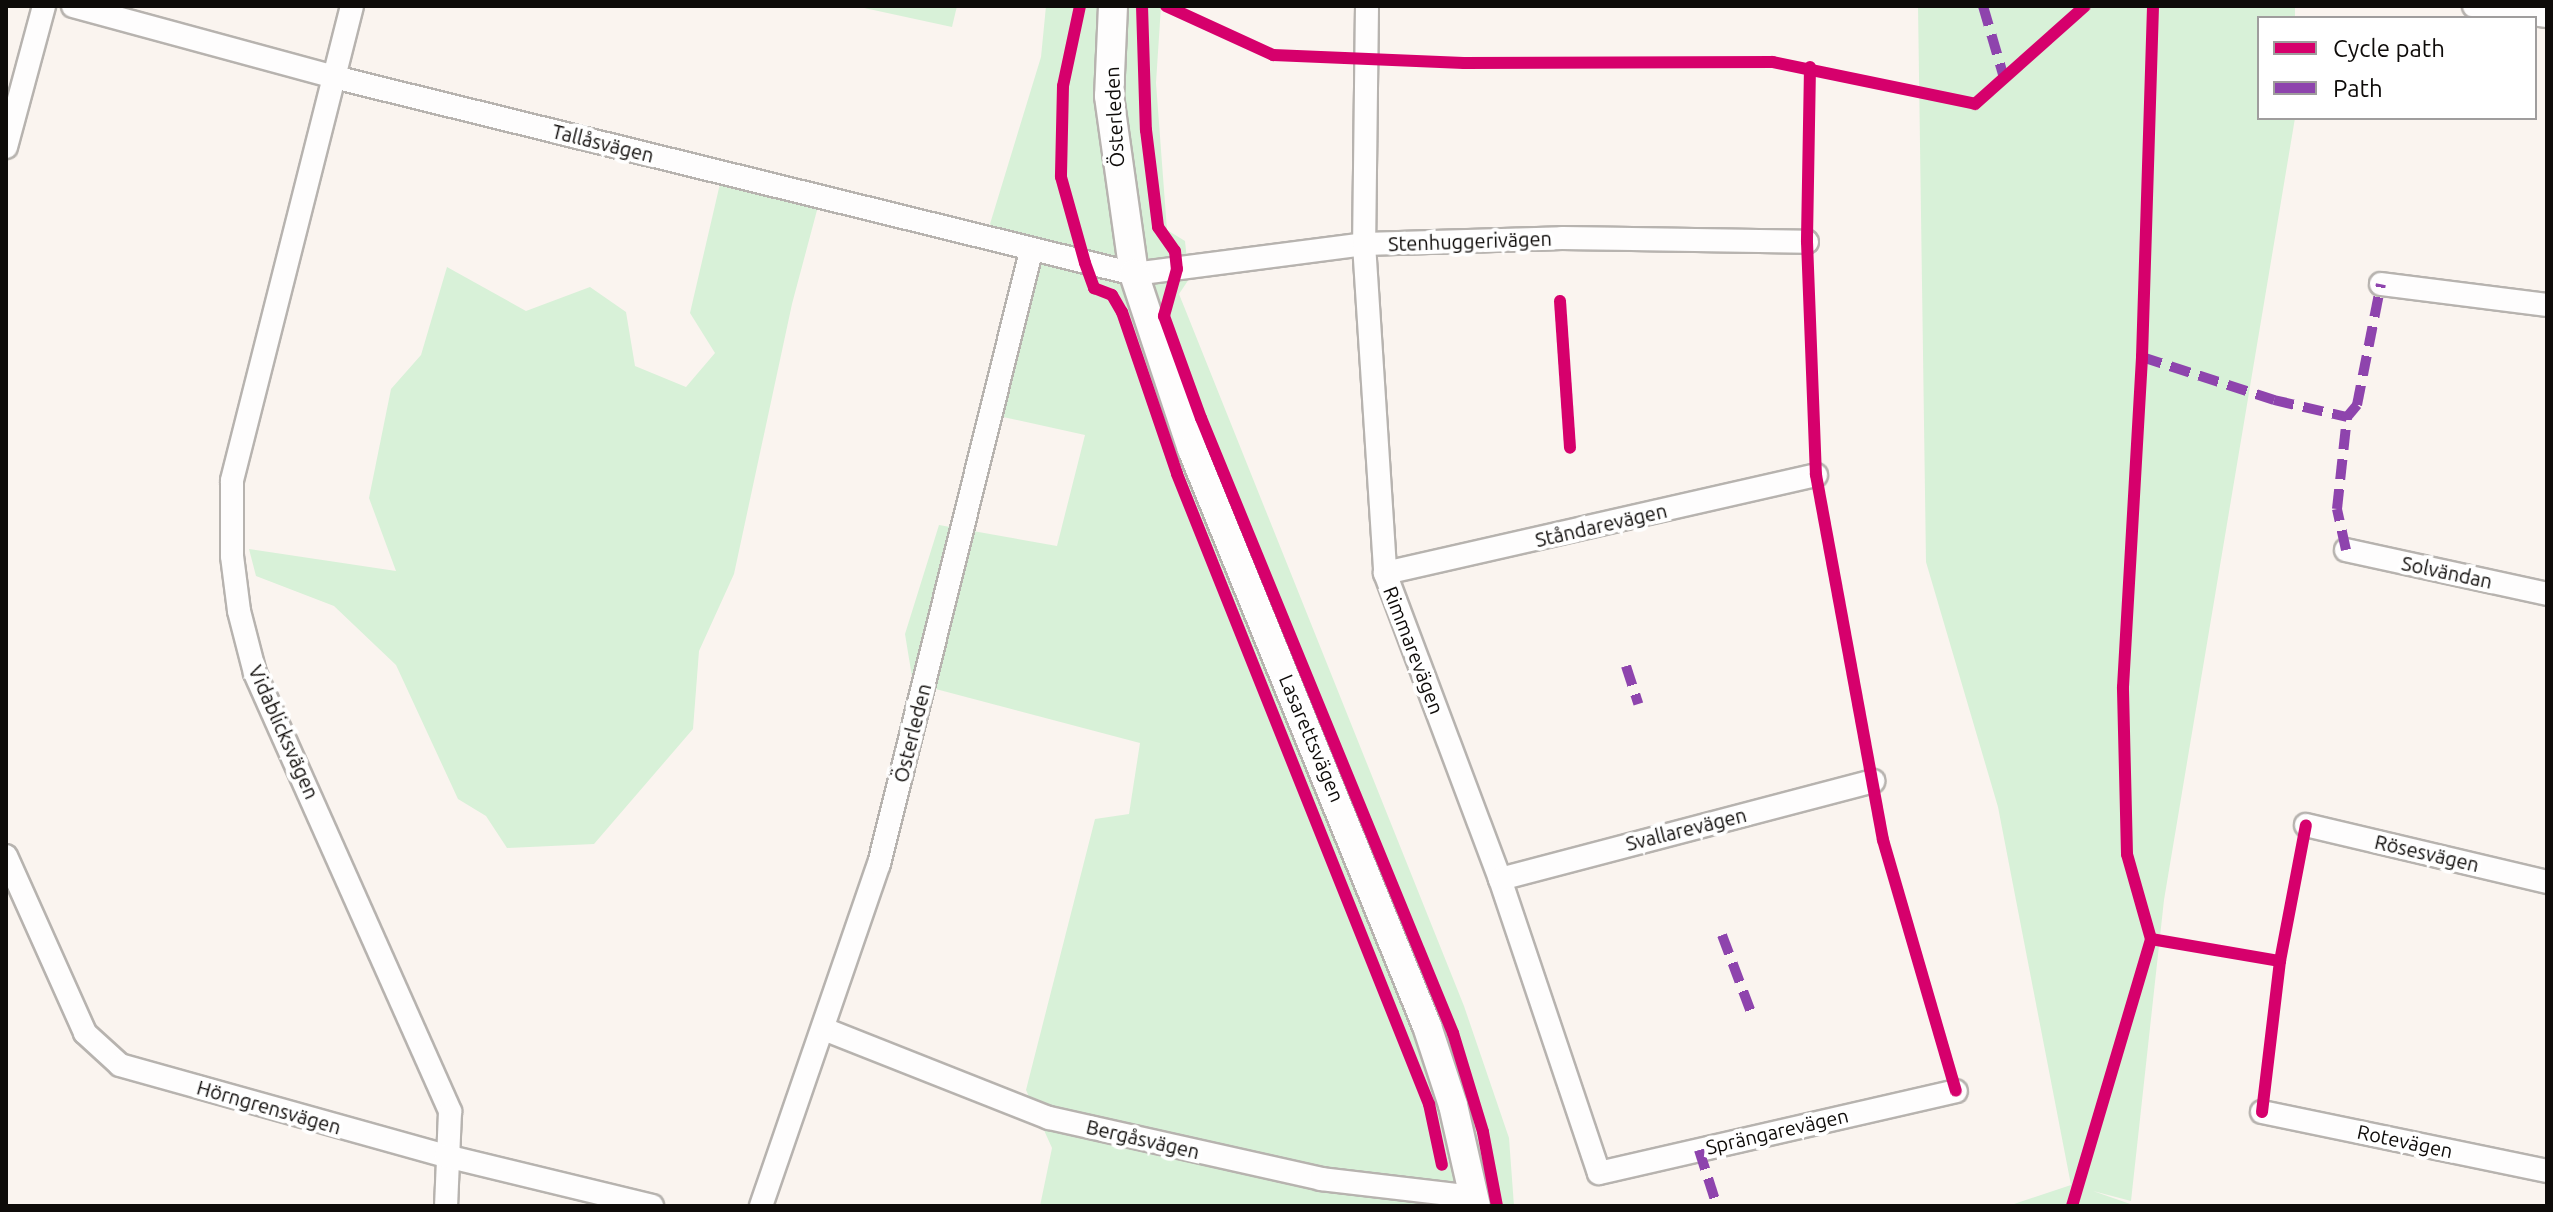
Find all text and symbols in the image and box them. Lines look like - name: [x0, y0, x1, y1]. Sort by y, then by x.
- legend: [2257, 16, 2537, 120]
- text: Cycle path: [2333, 35, 2445, 62]
- street label: Österleden: [1099, 66, 1129, 168]
- text: Path: [2333, 75, 2383, 102]
- street label: Tallåsvägen: [550, 119, 656, 167]
- street label: Stenhuggerivägen: [1388, 226, 1552, 256]
- street label: Ståndarevägen: [1533, 498, 1669, 552]
- street label: Solvändan: [2399, 551, 2495, 593]
- street label: Rimmarevägen: [1379, 583, 1449, 717]
- street label: Vidablicksvägen: [244, 661, 324, 803]
- street label: Lasarettsvägen: [1274, 671, 1350, 805]
- street label: Österleden: [888, 681, 936, 785]
- street label: Svallarevägen: [1623, 802, 1749, 856]
- street label: Rösesvägen: [2372, 829, 2482, 877]
- street label: Hörngrensvägen: [194, 1075, 344, 1139]
- street label: Sprängarevägen: [1703, 1103, 1851, 1159]
- street label: Bergåsvägen: [1084, 1114, 1202, 1164]
- street label: Rotevägen: [2355, 1119, 2455, 1163]

